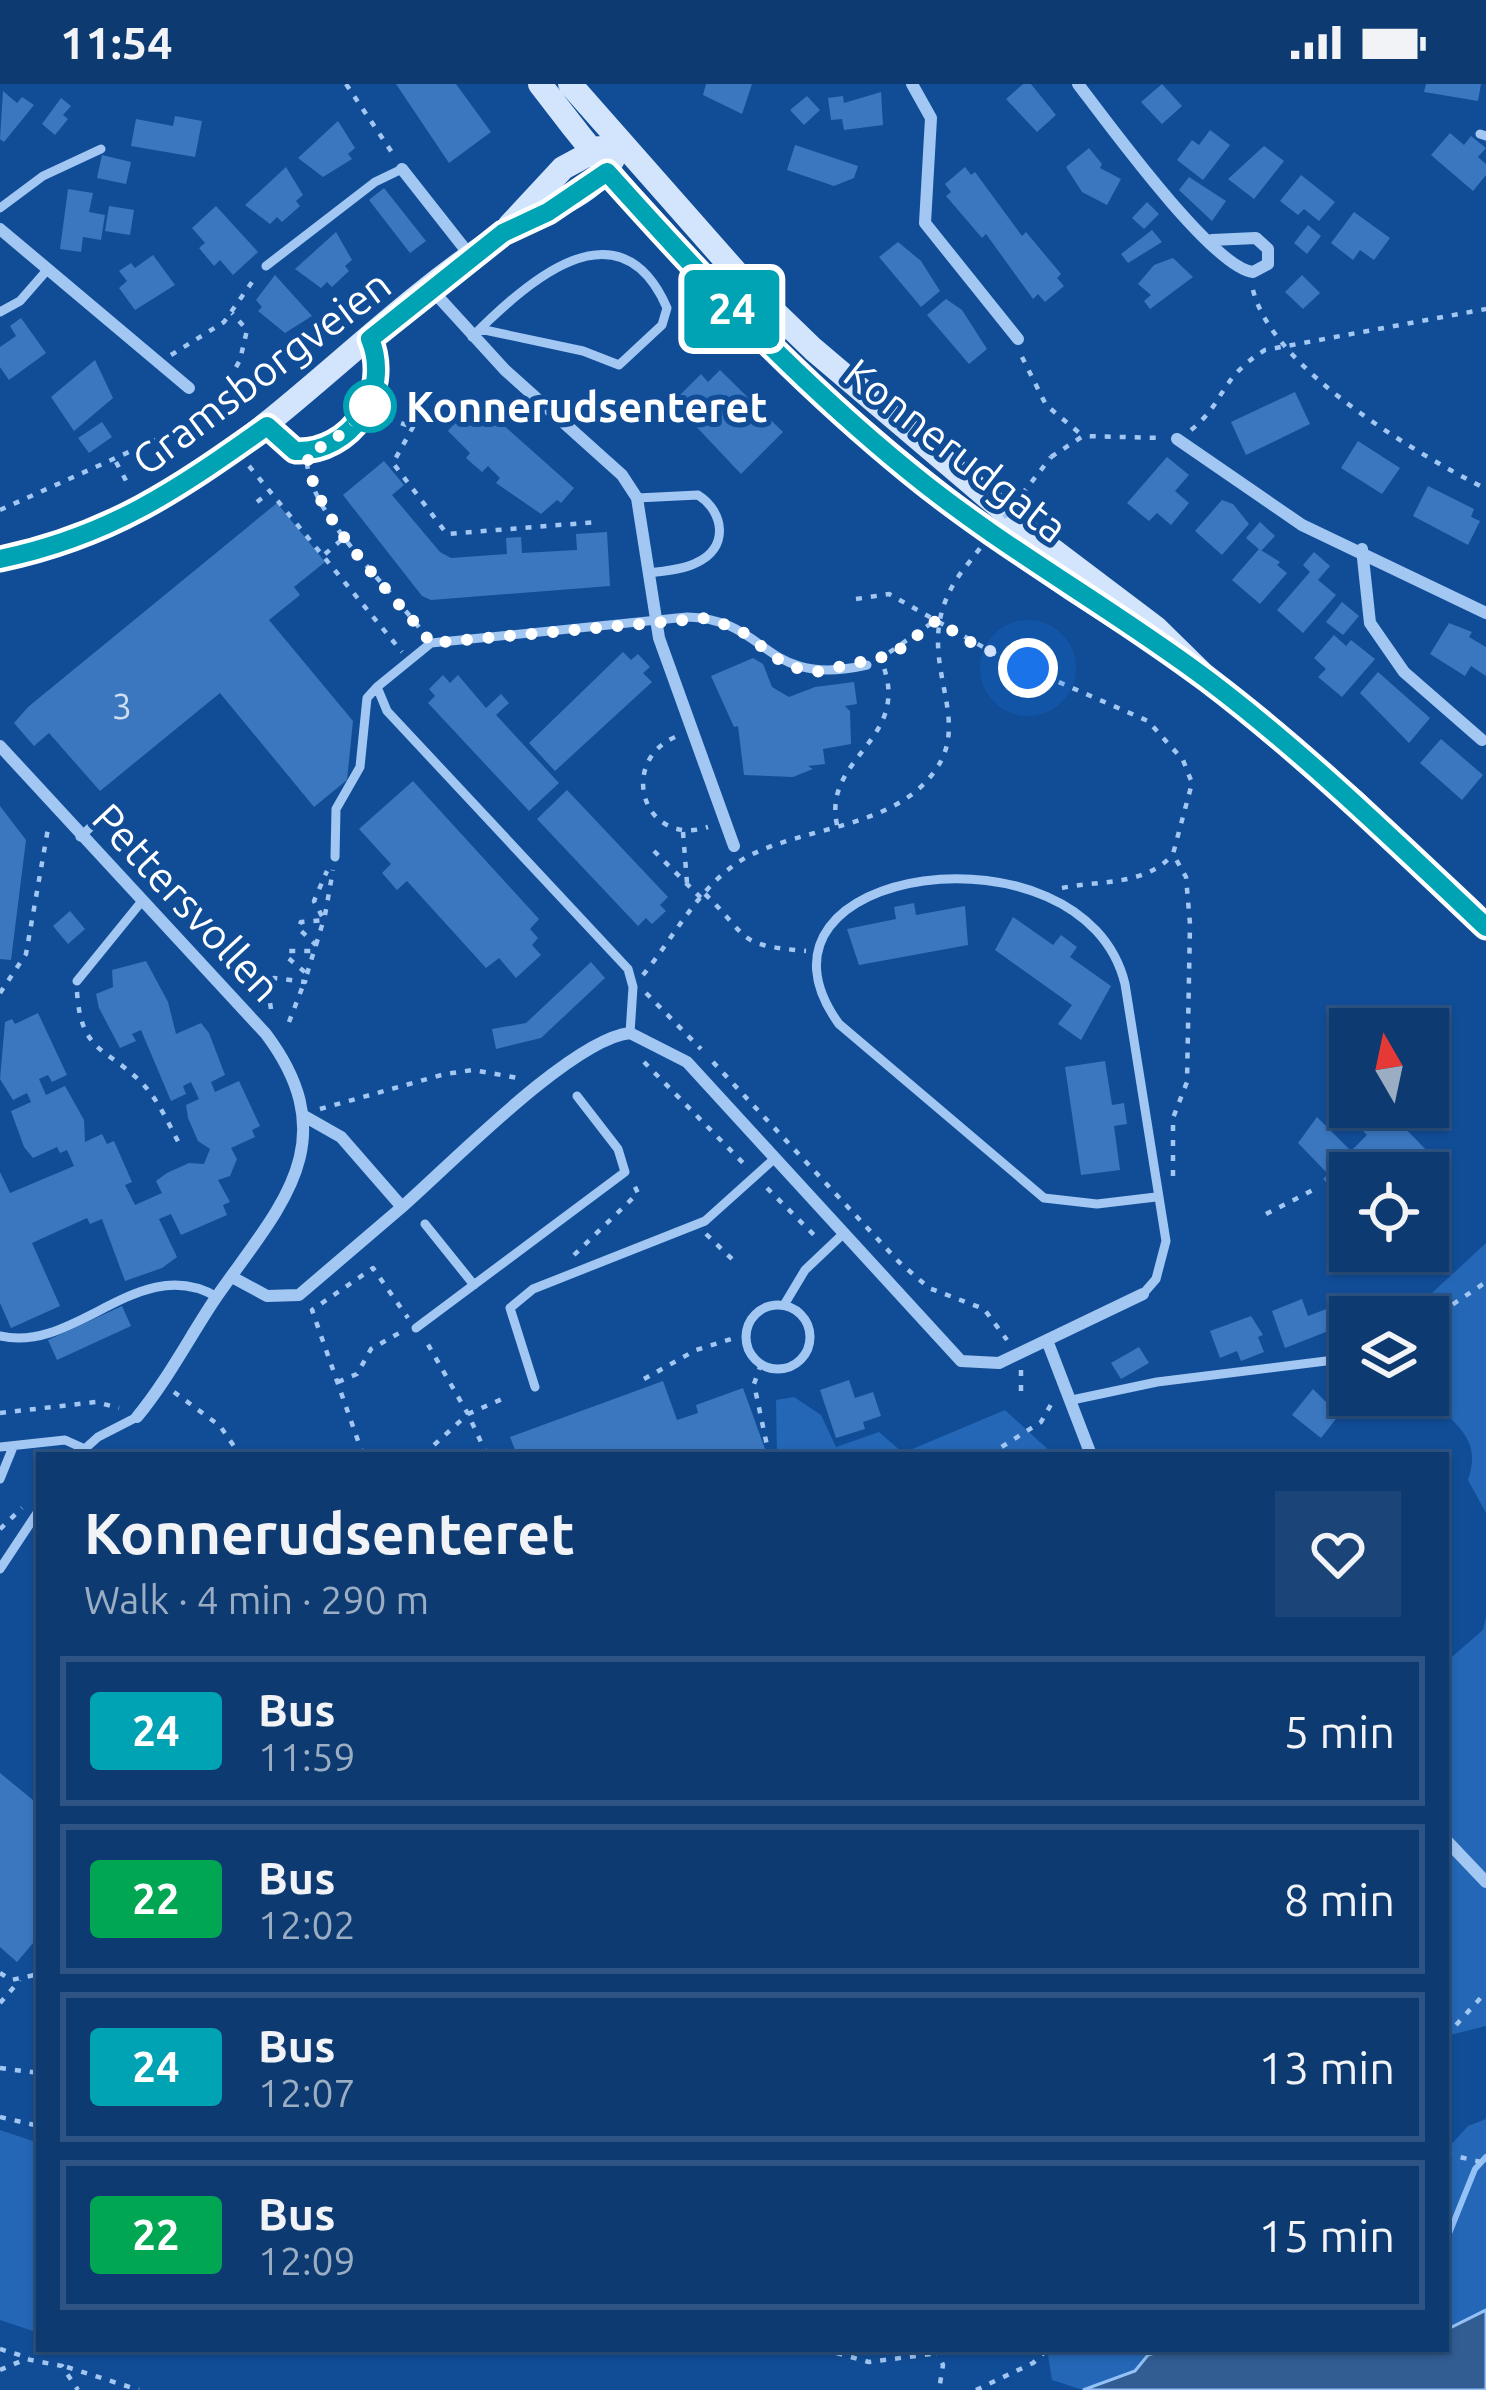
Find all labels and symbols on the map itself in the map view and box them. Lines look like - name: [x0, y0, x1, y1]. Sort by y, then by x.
- street label: Gramsborgveien: [123, 260, 399, 484]
- line badge: 24: [678, 270, 786, 348]
- street label: Konnerudgata: [836, 349, 1076, 551]
- marker: Konnerudsenteret: [345, 381, 395, 431]
- place label: Konnerudsenteret: [406, 383, 768, 430]
- your location: [998, 638, 1058, 698]
- house number: 3: [112, 685, 132, 726]
- street label: Pettersvollen: [84, 794, 290, 1010]
- north arrow: [1329, 1008, 1449, 1128]

